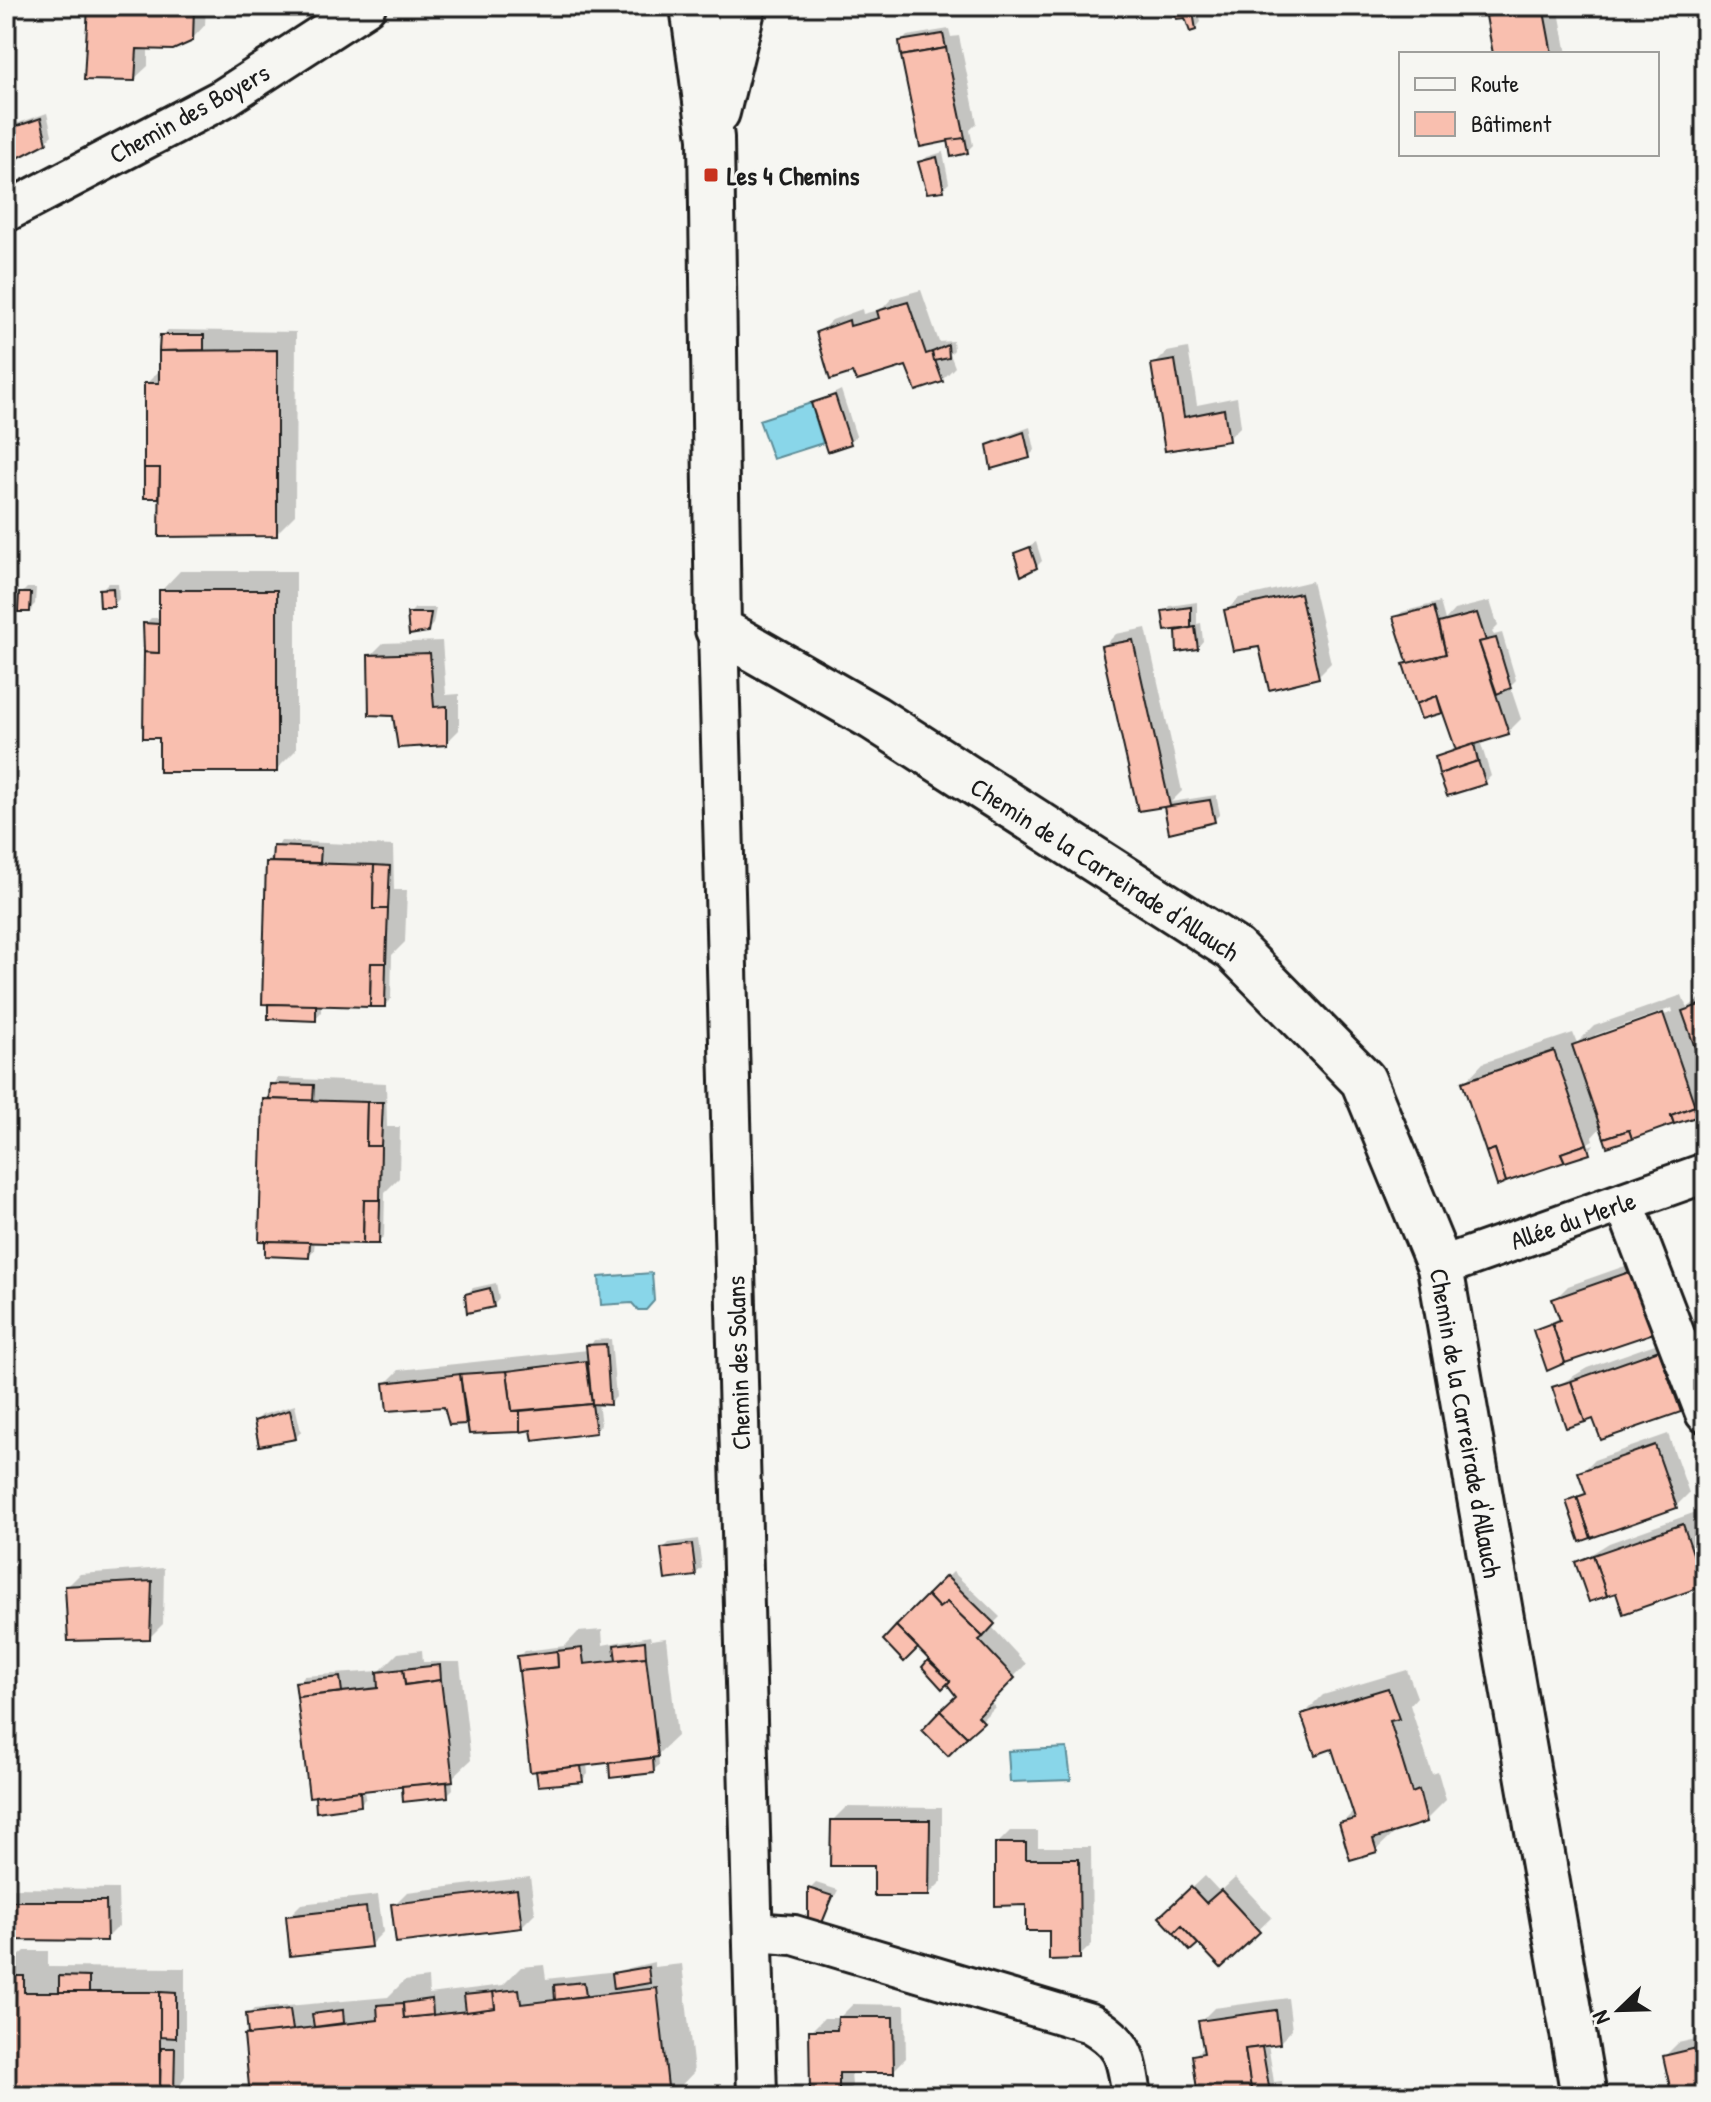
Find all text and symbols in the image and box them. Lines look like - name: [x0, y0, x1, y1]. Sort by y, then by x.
- legend: [1399, 52, 1659, 156]
- street label: Chemin des Boyers: [103, 54, 275, 172]
- text: Route: [1471, 67, 1519, 99]
- text: Bâtiment: [1471, 107, 1552, 139]
- place label: Les 4 Chemins: [727, 158, 860, 193]
- marker: Les 4 Chemins: [702, 166, 720, 184]
- street label: Chemin de la Carreirade d'Allauch: [964, 769, 1246, 969]
- street label: Allée du Merle: [1506, 1182, 1640, 1258]
- street label: Chemin de la Carreirade d'Allauch: [1422, 1266, 1510, 1580]
- street label: Chemin des Solans: [717, 1275, 759, 1451]
- north arrow: [1579, 1970, 1659, 2050]
- text: N: [1584, 2006, 1617, 2029]

